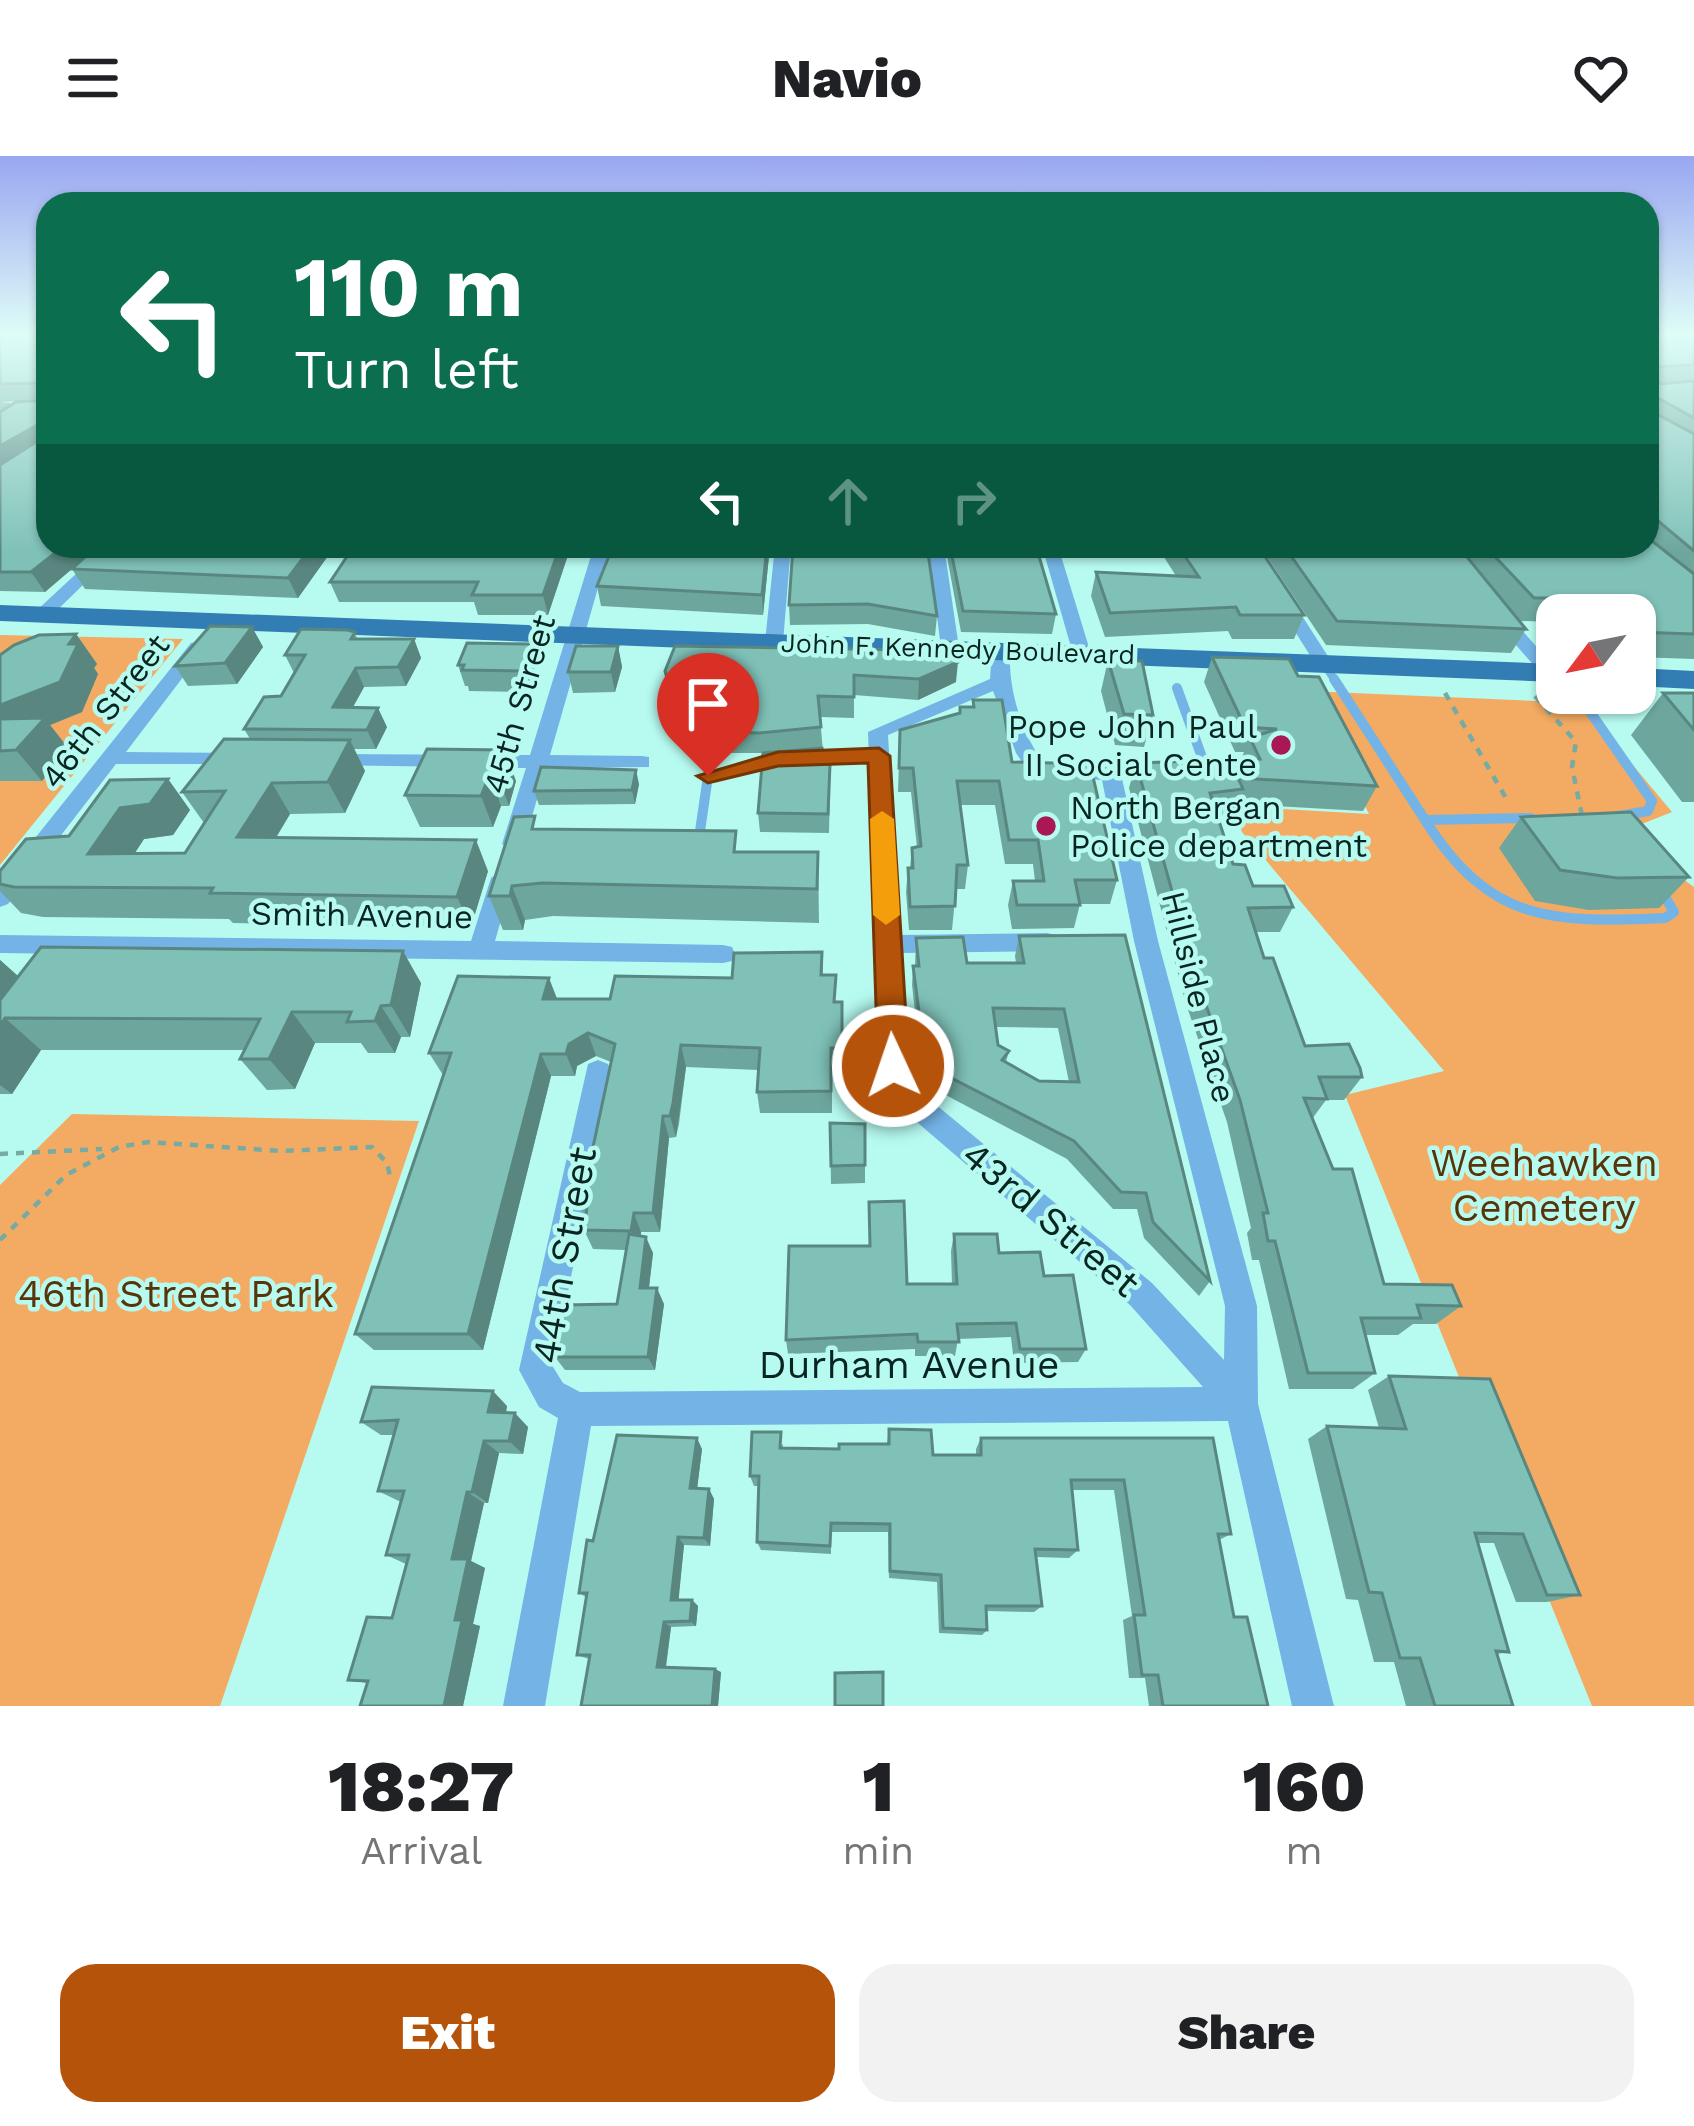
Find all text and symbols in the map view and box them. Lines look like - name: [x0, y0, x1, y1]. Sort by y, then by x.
- icon: menu: [60, 45, 126, 111]
- icon: heart: [1568, 45, 1634, 111]
- text: Navio: [772, 47, 922, 110]
- text: 110 m: [294, 238, 524, 336]
- icon: left: [96, 240, 252, 396]
- text: Turn left: [294, 338, 519, 401]
- icon: left: [689, 468, 755, 534]
- icon: ahead: [815, 468, 881, 534]
- icon: right: [941, 468, 1007, 534]
- north arrow: [1536, 594, 1656, 714]
- map controls: [1536, 594, 1656, 714]
- street label: 45th Street: [475, 610, 563, 798]
- street label: 46th Street: [33, 626, 177, 796]
- street label: John F. Kennedy Boulevard: [780, 627, 1136, 671]
- pin: [657, 653, 759, 776]
- icon: arrive: [675, 671, 741, 737]
- place label: Pope John Paul II Social Cente: [1008, 707, 1257, 784]
- marker: Pope John Paul II Social Cente: [1268, 732, 1294, 758]
- place label: North Bergan Police department: [1070, 788, 1367, 865]
- marker: North Bergan Police department: [1033, 813, 1059, 839]
- street label: Hillside Place: [1154, 887, 1244, 1107]
- street label: Smith Avenue: [251, 894, 473, 936]
- position arrow: [830, 1003, 956, 1129]
- street label: 43rd Street: [953, 1132, 1149, 1306]
- park label: Weehawken Cemetery: [1430, 1140, 1658, 1230]
- street label: 44th Street: [523, 1143, 605, 1367]
- park label: 46th Street Park: [18, 1271, 334, 1316]
- street label: Durham Avenue: [758, 1342, 1060, 1387]
- text: 18:27: [328, 1744, 515, 1828]
- text: 1: [862, 1744, 894, 1828]
- text: 160: [1242, 1744, 1366, 1828]
- text: Arrival: [360, 1828, 482, 1873]
- text: min: [843, 1828, 914, 1873]
- text: m: [1286, 1828, 1323, 1873]
- button: Exit: [60, 1964, 835, 2102]
- button: Share: [859, 1964, 1634, 2102]

